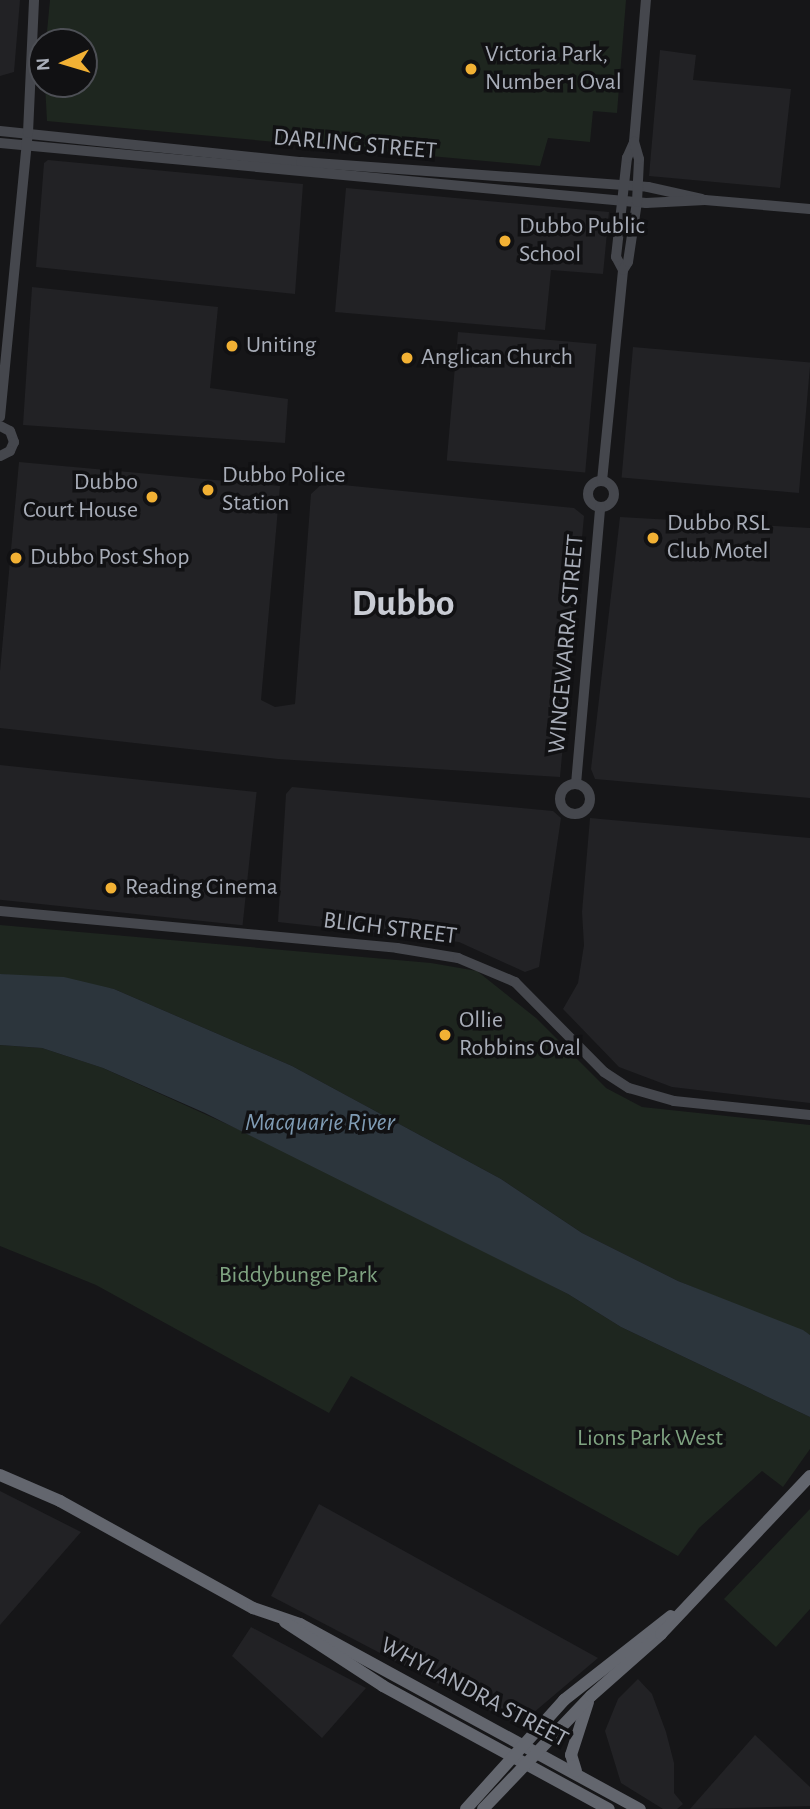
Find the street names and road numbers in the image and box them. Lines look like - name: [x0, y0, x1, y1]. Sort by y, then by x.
- street label: DARLING STREET: [272, 124, 438, 166]
- street label: WINGEWARRA STREET: [543, 533, 591, 755]
- street label: BLIGH STREET: [321, 907, 459, 951]
- street label: WHYLANDRA STREET: [375, 1631, 573, 1755]

